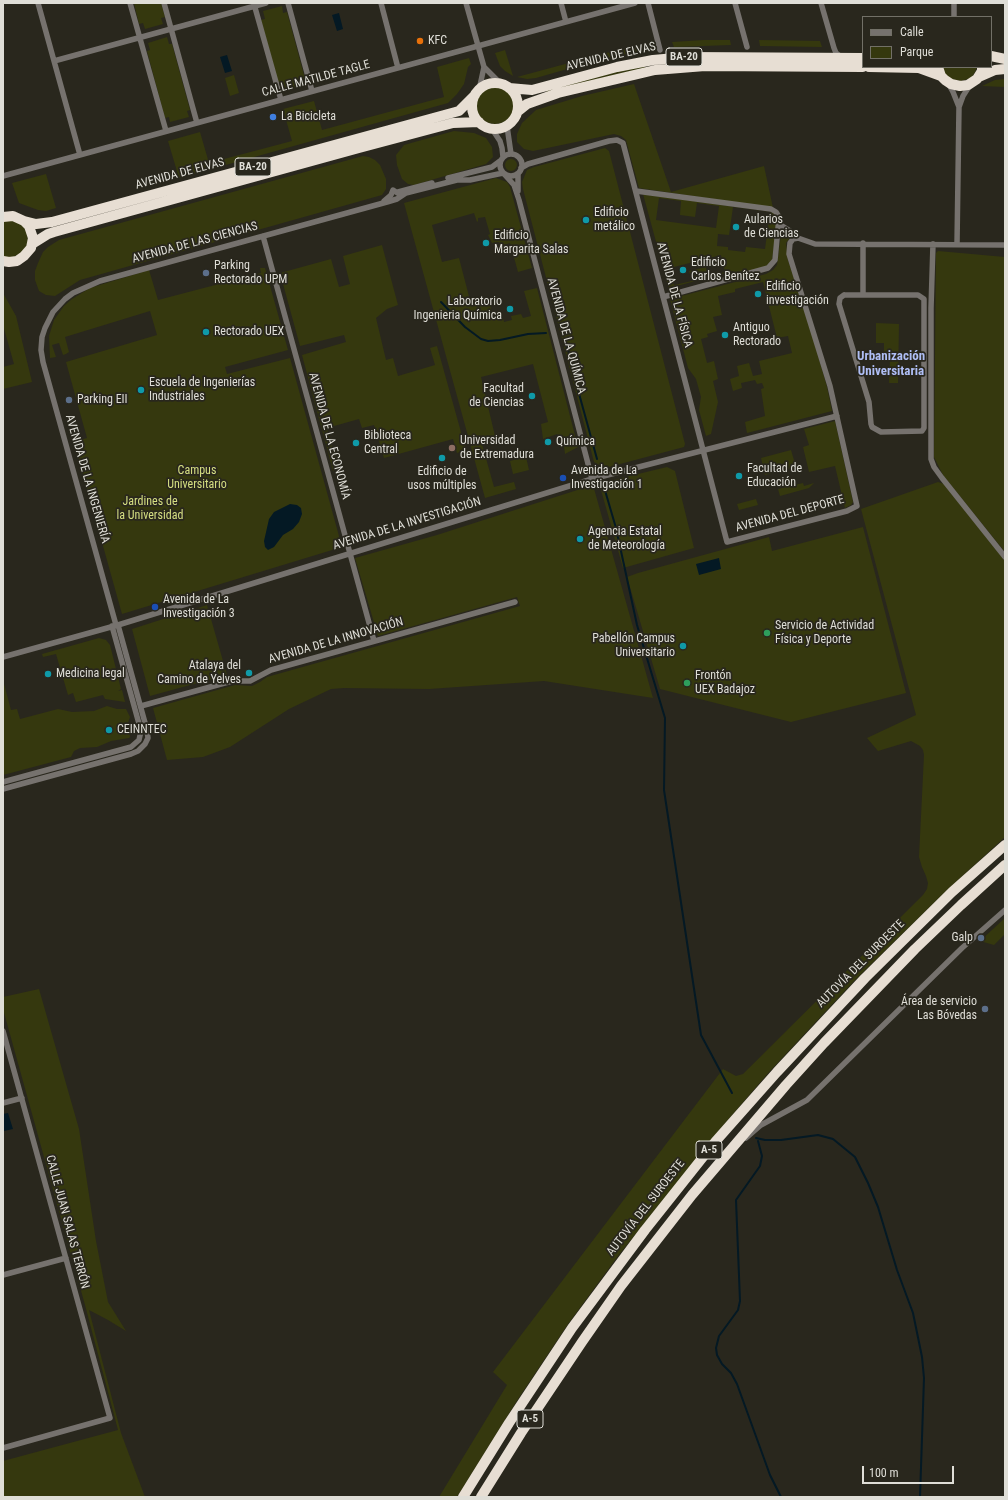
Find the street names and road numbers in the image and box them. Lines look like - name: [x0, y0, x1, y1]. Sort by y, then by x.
- street label: AVENIDA DE ELVAS: [565, 40, 657, 74]
- road number: BA-20: [666, 48, 702, 66]
- street label: CALLE MATILDE TAGLE: [260, 58, 372, 100]
- street label: AVENIDA DE ELVAS: [134, 155, 226, 193]
- road number: BA-20: [235, 158, 271, 176]
- street label: AVENIDA DE LAS CIENCIAS: [131, 219, 259, 267]
- street label: AVENIDA DE LA FÍSICA: [653, 241, 695, 349]
- street label: AVENIDA DE LA QUÍMICA: [544, 276, 588, 396]
- street label: AVENIDA DE LA ECONOMÍA: [305, 371, 353, 501]
- street label: AVENIDA DE LA INGENIERÍA: [62, 413, 112, 545]
- street label: AVENIDA DEL DEPORTE: [734, 493, 846, 535]
- street label: AVENIDA DE LA INVESTIGACIÓN: [331, 495, 483, 553]
- street label: AVENIDA DE LA INNOVACIÓN: [267, 615, 405, 667]
- street label: AUTOVÍA DEL SUROESTE: [814, 917, 908, 1011]
- road number: A-5: [696, 1141, 722, 1159]
- street label: CALLE JUAN SALAS TERRÓN: [42, 1154, 92, 1290]
- street label: AUTOVÍA DEL SUROESTE: [604, 1157, 688, 1259]
- road number: A-5: [517, 1410, 543, 1428]

